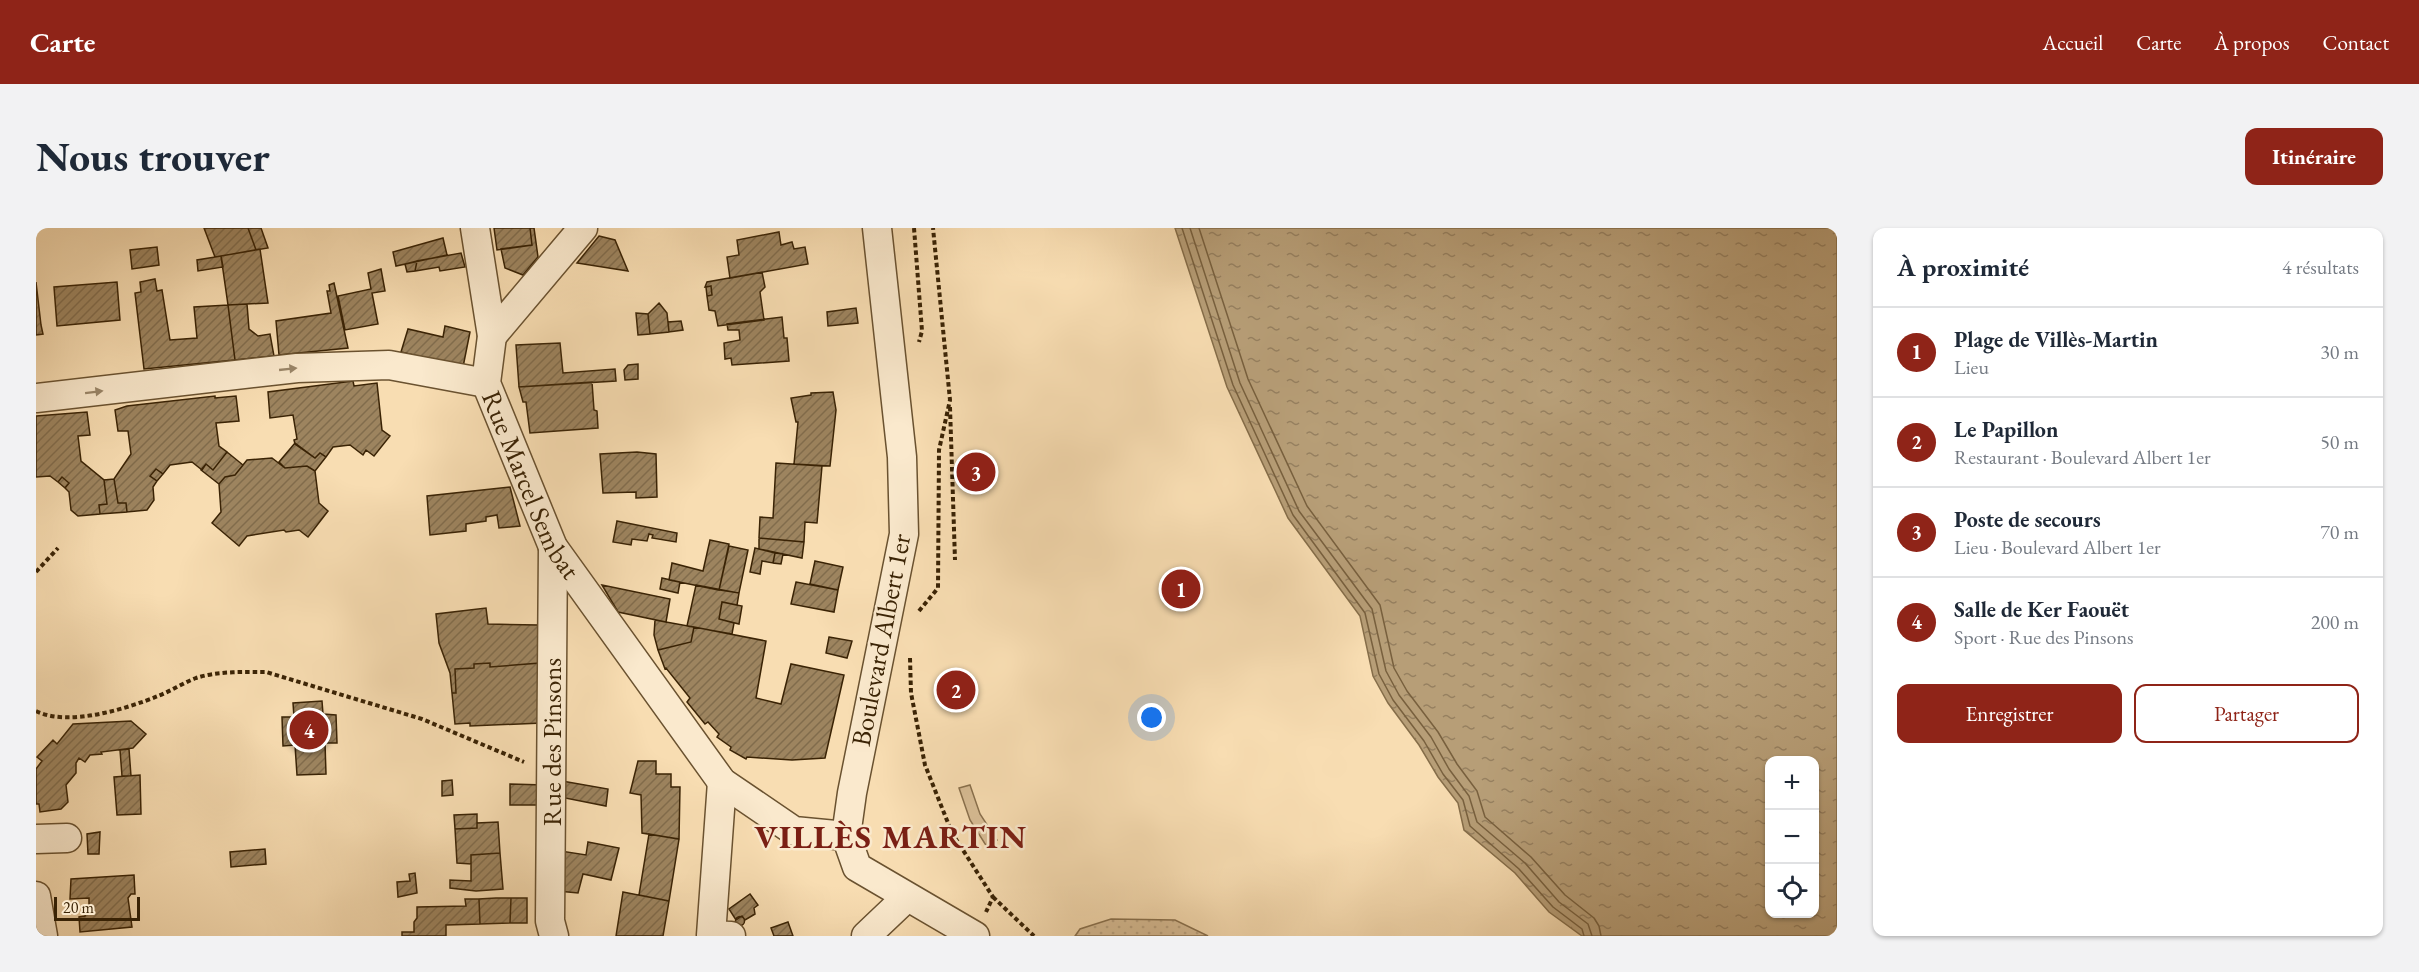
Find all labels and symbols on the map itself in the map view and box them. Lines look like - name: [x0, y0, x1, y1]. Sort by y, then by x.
- one-way arrow: [278, 365, 297, 374]
- street label: Rue Marcel Sembat: [474, 385, 589, 586]
- one-way arrow: [85, 388, 104, 397]
- pin: 3: [956, 450, 996, 494]
- street label: Boulevard Albert 1er: [843, 531, 918, 749]
- pin: 1: [1162, 566, 1200, 612]
- street label: Rue des Pinsons: [534, 658, 569, 826]
- pin: 2: [936, 668, 976, 712]
- your location: [1137, 703, 1166, 732]
- pin: 4: [290, 708, 328, 752]
- district label: VILLÈS MARTIN: [754, 815, 1028, 858]
- scale bar: [54, 894, 140, 922]

